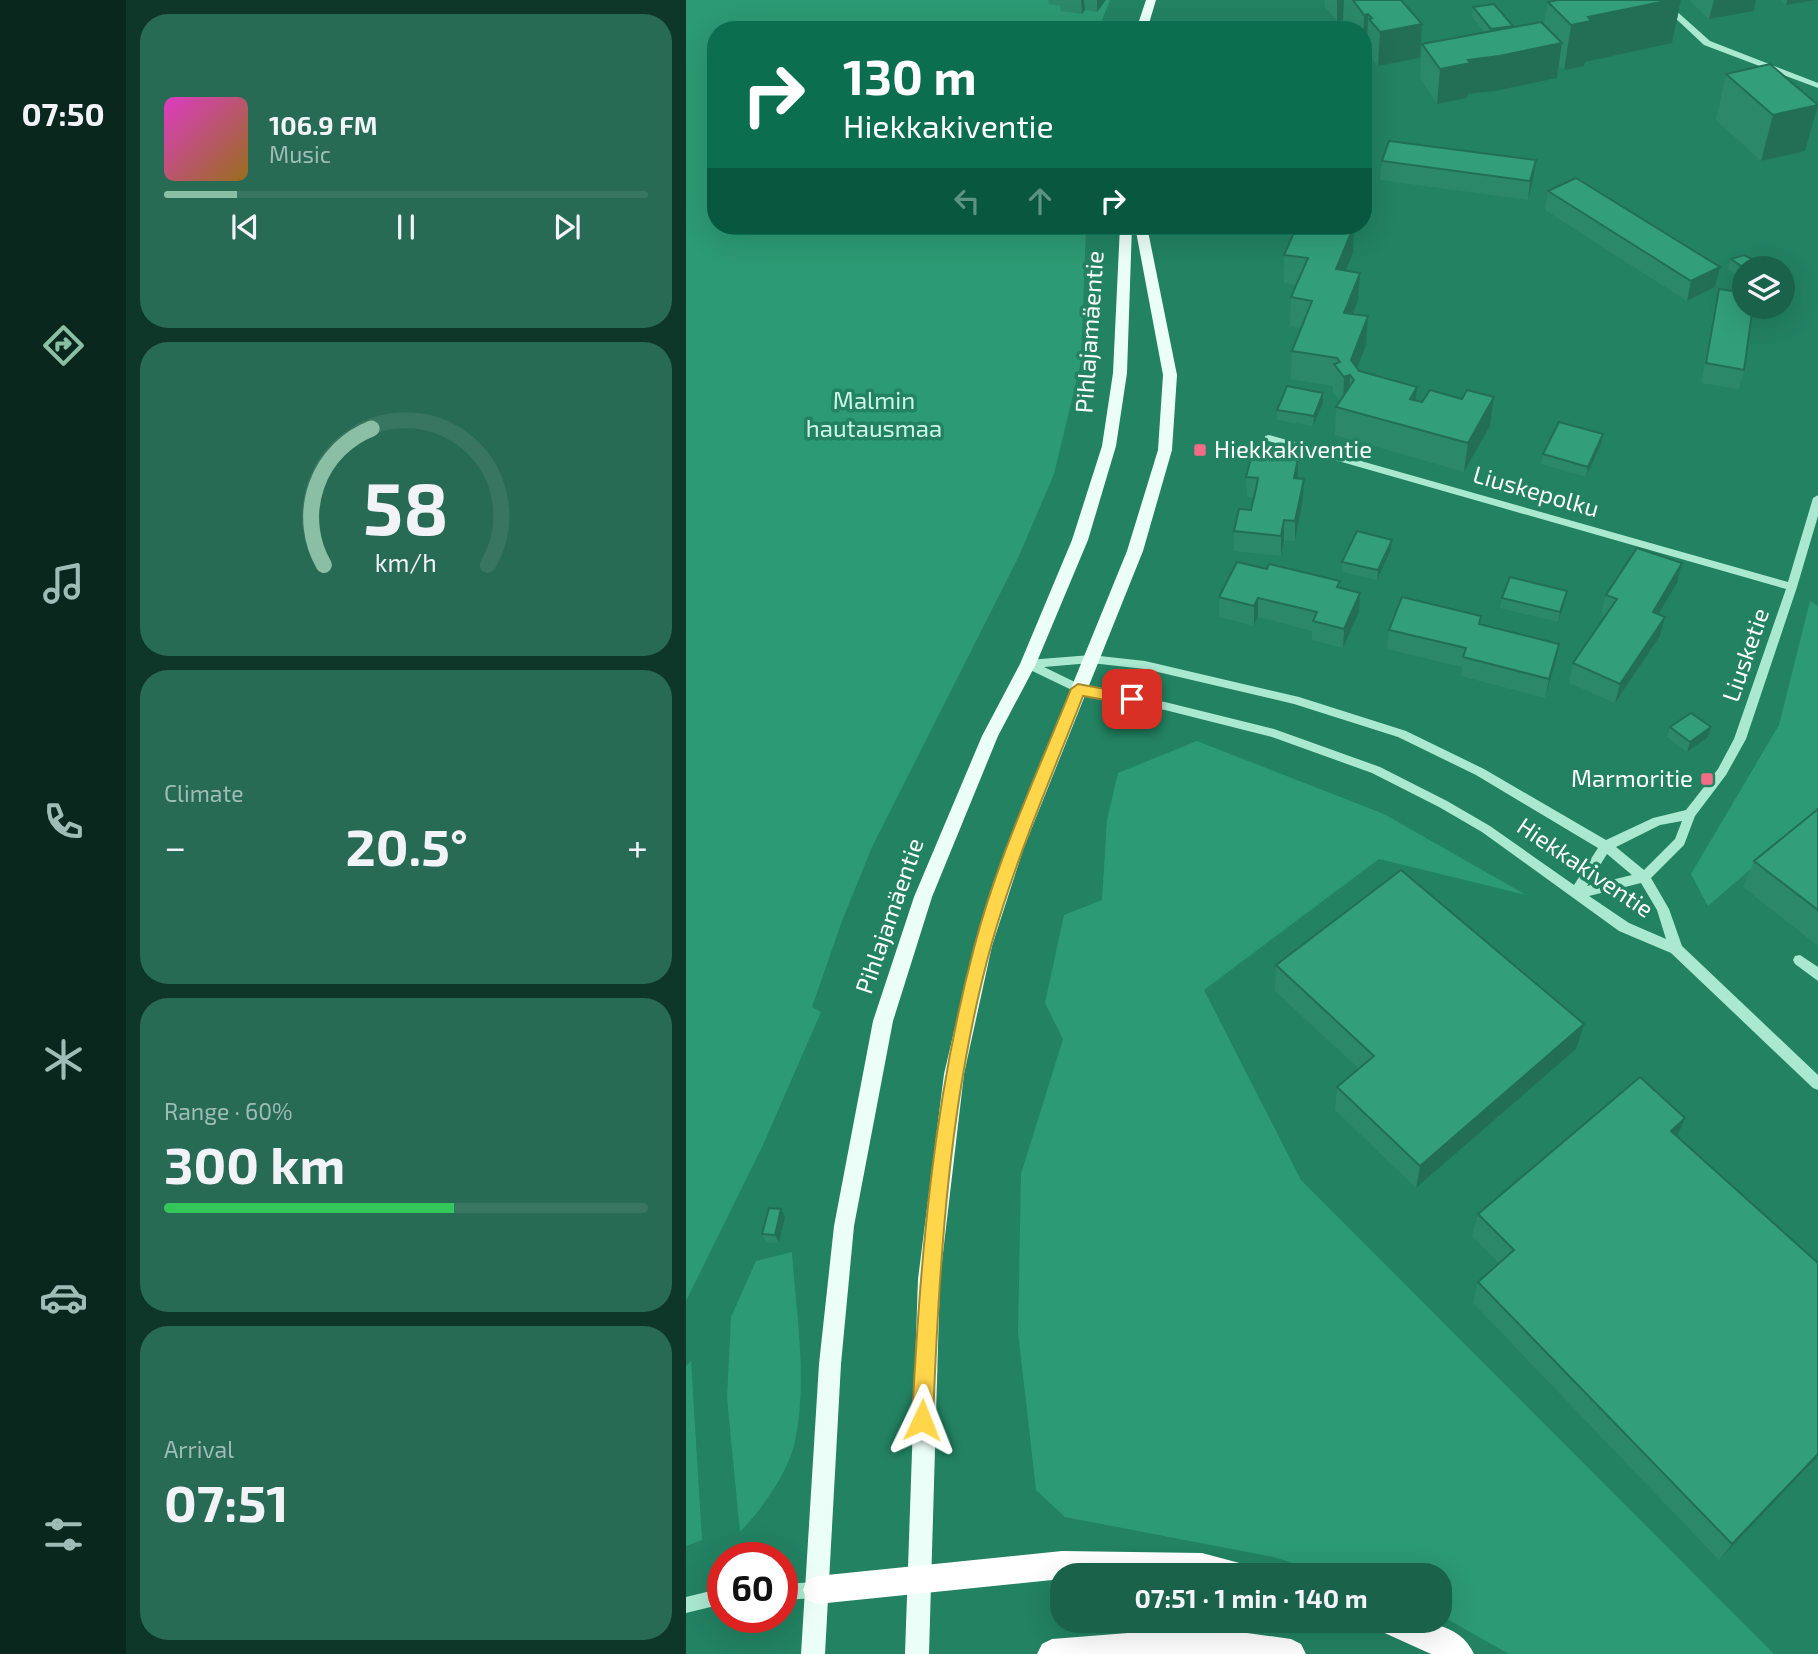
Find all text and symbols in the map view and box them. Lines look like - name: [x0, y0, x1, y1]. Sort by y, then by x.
- text: 130 m: [843, 46, 977, 105]
- icon: right: [728, 49, 819, 140]
- text: 07:50: [21, 94, 105, 132]
- text: Hiekkakiventie: [843, 106, 1054, 144]
- text: 106.9 FM: [269, 109, 378, 140]
- text: Music: [269, 140, 331, 168]
- icon: left: [948, 182, 986, 220]
- icon: ahead: [1021, 182, 1059, 220]
- icon: right: [1094, 182, 1132, 220]
- icon: previous: [226, 208, 264, 246]
- icon: pause: [387, 208, 425, 246]
- icon: next: [548, 208, 586, 246]
- street label: Pihlajamäentie: [1068, 250, 1109, 414]
- map controls: [1732, 256, 1795, 319]
- button: layers: [1732, 256, 1795, 319]
- icon: directions: [39, 321, 88, 370]
- park label: Malmin hautausmaa: [806, 385, 942, 442]
- place label: Hiekkakiventie: [1214, 434, 1372, 463]
- marker: Hiekkakiventie: [1192, 442, 1208, 458]
- street label: Liuskepolku: [1470, 459, 1603, 522]
- text: 58: [363, 462, 449, 550]
- text: km/h: [375, 547, 437, 577]
- icon: music: [39, 559, 88, 608]
- street label: Liusketie: [1715, 604, 1774, 705]
- pin: [1102, 669, 1162, 729]
- icon: arrive: [1113, 680, 1151, 718]
- place label: Marmoritie: [1571, 763, 1693, 792]
- marker: Marmoritie: [1699, 771, 1715, 787]
- text: Climate: [164, 779, 244, 807]
- icon: phone: [39, 797, 88, 846]
- street label: Hiekkakiventie: [1512, 811, 1659, 923]
- text: 20.5°: [345, 814, 468, 876]
- text: −: [164, 823, 186, 869]
- text: +: [627, 823, 648, 869]
- street label: Pihlajamäentie: [848, 834, 929, 997]
- icon: climate: [39, 1035, 88, 1084]
- text: Range · 60%: [164, 1097, 293, 1125]
- text: 300 km: [164, 1132, 345, 1194]
- icon: car: [39, 1273, 88, 1322]
- position arrow: [885, 1383, 959, 1457]
- text: Arrival: [164, 1435, 234, 1463]
- text: 07:51: [164, 1470, 289, 1532]
- icon: filters: [39, 1510, 88, 1559]
- speed limit sign: 60: [707, 1542, 798, 1633]
- text: 07:51 · 1 min · 140 m: [1134, 1582, 1368, 1613]

